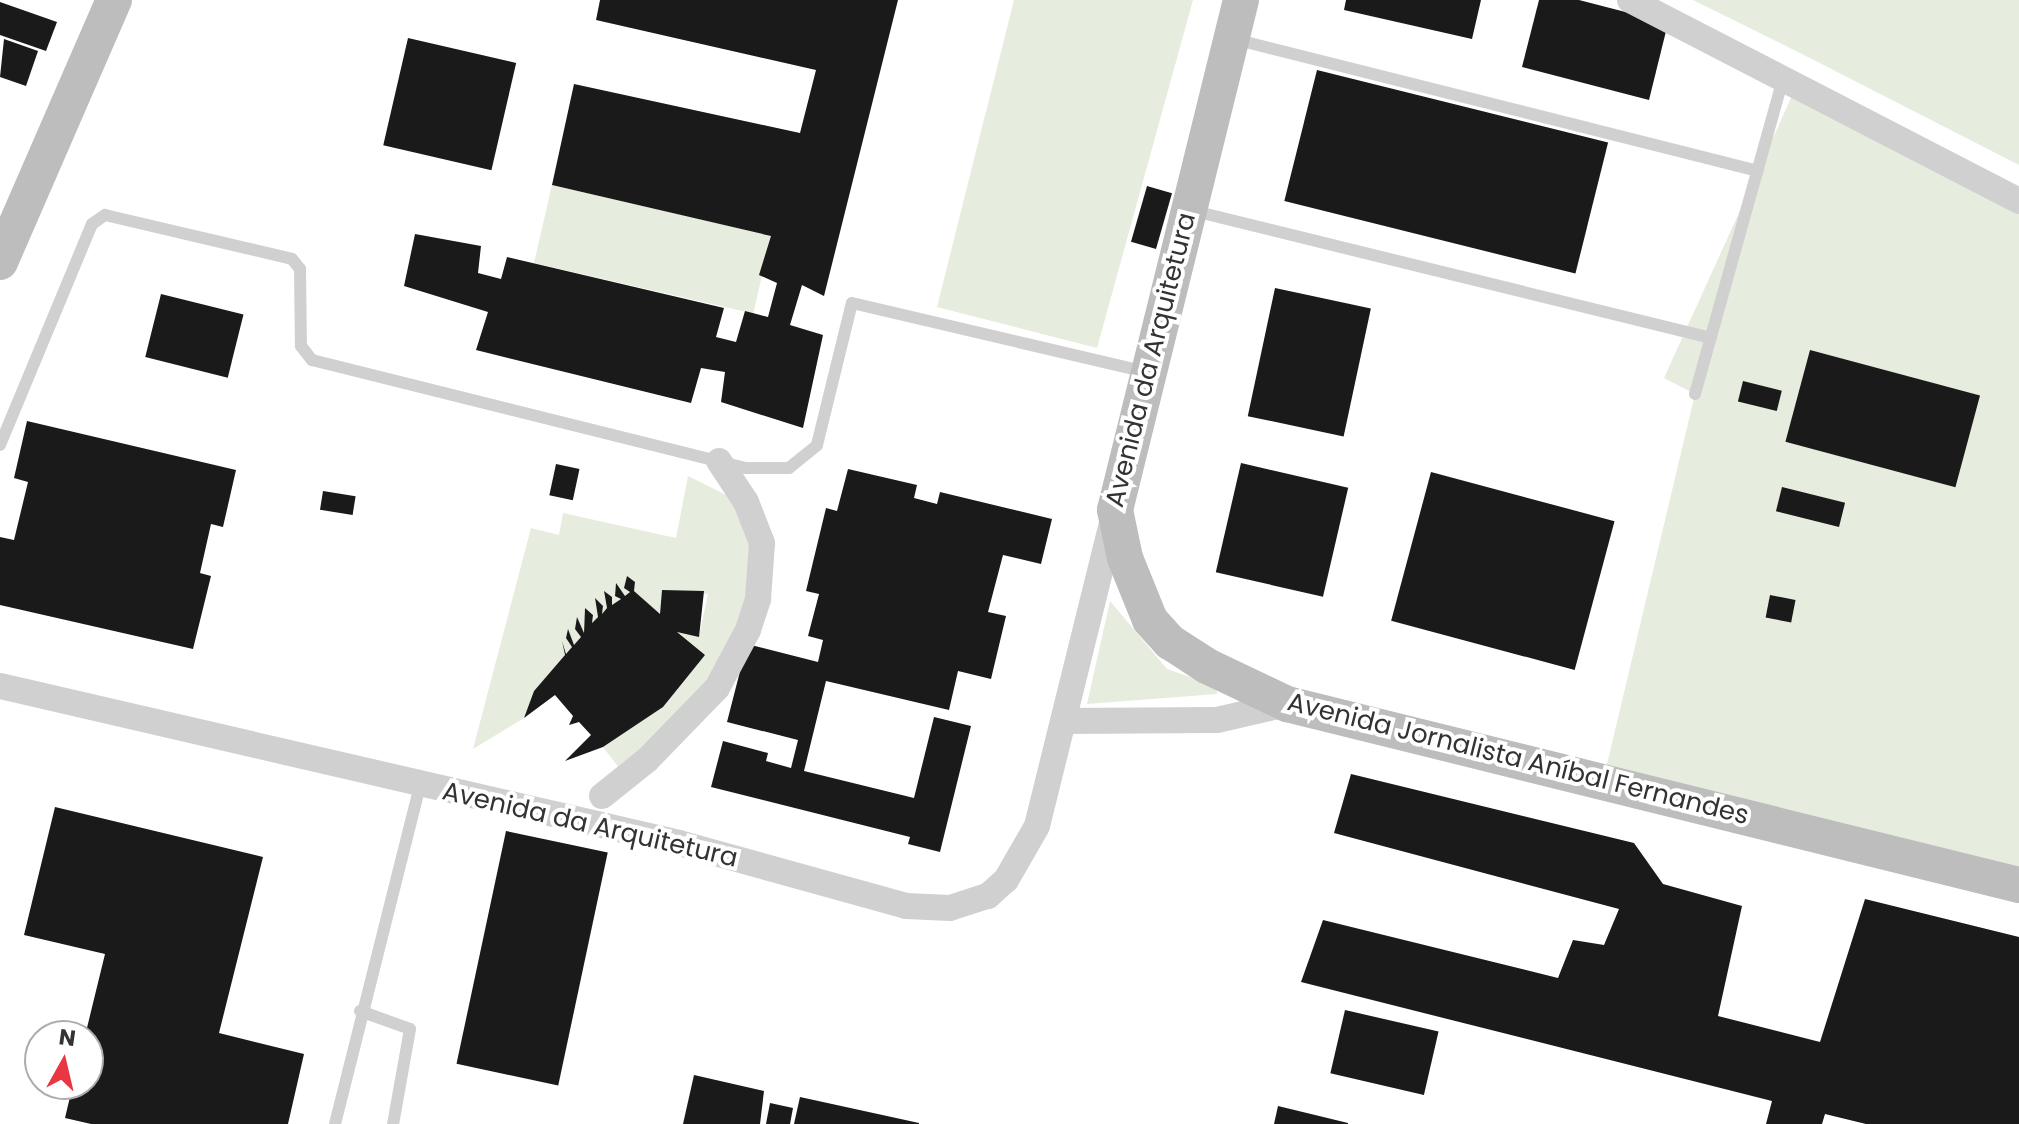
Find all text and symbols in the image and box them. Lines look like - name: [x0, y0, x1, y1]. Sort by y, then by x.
- street label: Avenida da Arquitetura: [1099, 210, 1203, 510]
- street label: Avenida Jornalista Aníbal Fernandes: [1284, 687, 1752, 831]
- street label: Avenida da Arquitetura: [439, 776, 741, 874]
- north arrow: [24, 1020, 104, 1100]
- text: N: [57, 1021, 77, 1054]

